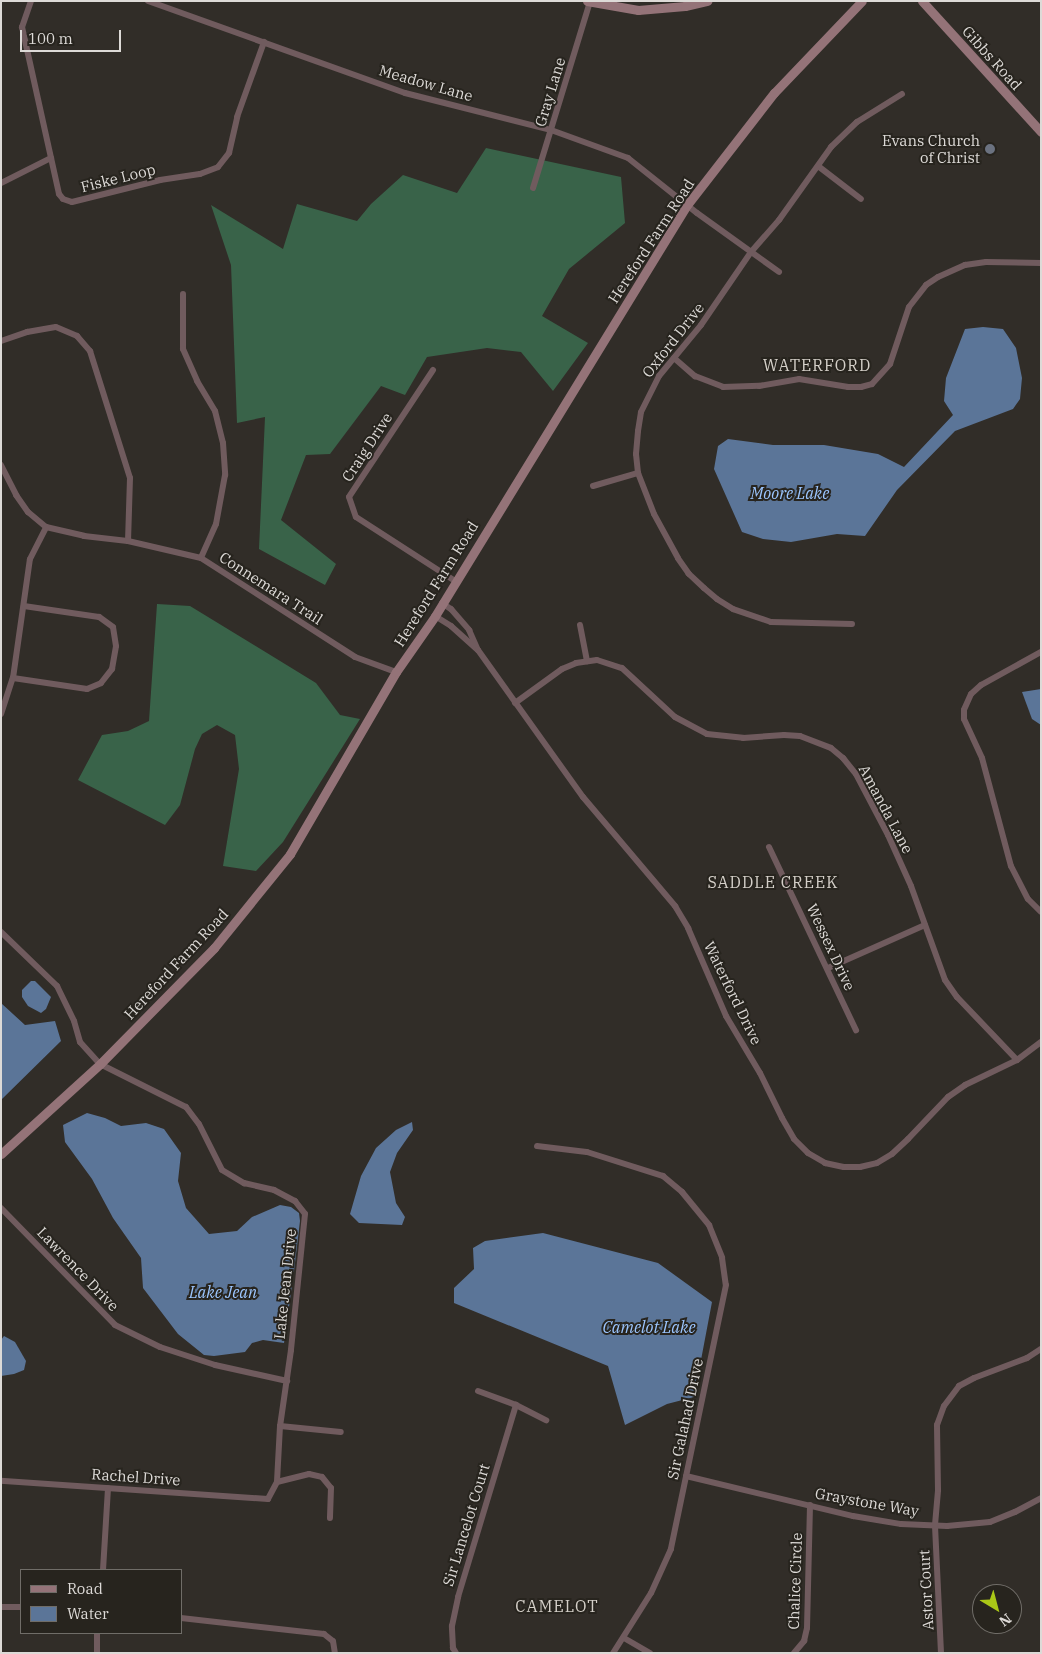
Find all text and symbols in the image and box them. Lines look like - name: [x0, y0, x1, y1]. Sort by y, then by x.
- scale bar: [22, 20, 124, 52]
- street label: Gibbs Road: [959, 22, 1025, 94]
- text: 100 m: [28, 29, 73, 48]
- street label: Gray Lane: [531, 55, 569, 129]
- street label: Meadow Lane: [377, 61, 475, 105]
- place label: Evans Church of Christ: [882, 131, 980, 166]
- marker: Evans Church of Christ: [984, 143, 996, 155]
- street label: Fiske Loop: [79, 160, 157, 196]
- street label: Hereford Farm Road: [604, 176, 698, 306]
- street label: Oxford Drive: [638, 299, 708, 381]
- district label: WATERFORD: [762, 355, 872, 375]
- street label: Craig Drive: [338, 409, 396, 485]
- water label: Moore Lake: [751, 483, 829, 503]
- street label: Hereford Farm Road: [390, 518, 482, 650]
- street label: Connemara Trail: [216, 548, 326, 628]
- street label: Amanda Lane: [855, 762, 917, 856]
- district label: SADDLE CREEK: [706, 872, 840, 892]
- street label: Wessex Drive: [803, 901, 859, 993]
- street label: Hereford Farm Road: [120, 905, 232, 1023]
- street label: Waterford Drive: [700, 939, 766, 1047]
- street label: Lawrence Drive: [33, 1223, 123, 1315]
- street label: Lake Jean Drive: [270, 1228, 300, 1340]
- water label: Lake Jean: [189, 1282, 257, 1302]
- water label: Camelot Lake: [602, 1317, 696, 1337]
- street label: Sir Galahad Drive: [663, 1357, 707, 1481]
- street label: Sir Lancelot Court: [439, 1462, 493, 1588]
- street label: Rachel Drive: [91, 1465, 181, 1489]
- street label: Graystone Way: [814, 1484, 920, 1520]
- street label: Chalice Circle: [784, 1532, 806, 1630]
- street label: Astor Court: [915, 1549, 937, 1631]
- legend: [20, 1569, 182, 1634]
- text: Road: [67, 1579, 103, 1598]
- north arrow: [972, 1584, 1022, 1634]
- district label: CAMELOT: [514, 1596, 600, 1616]
- text: Water: [67, 1604, 109, 1623]
- text: N: [996, 1610, 1015, 1631]

